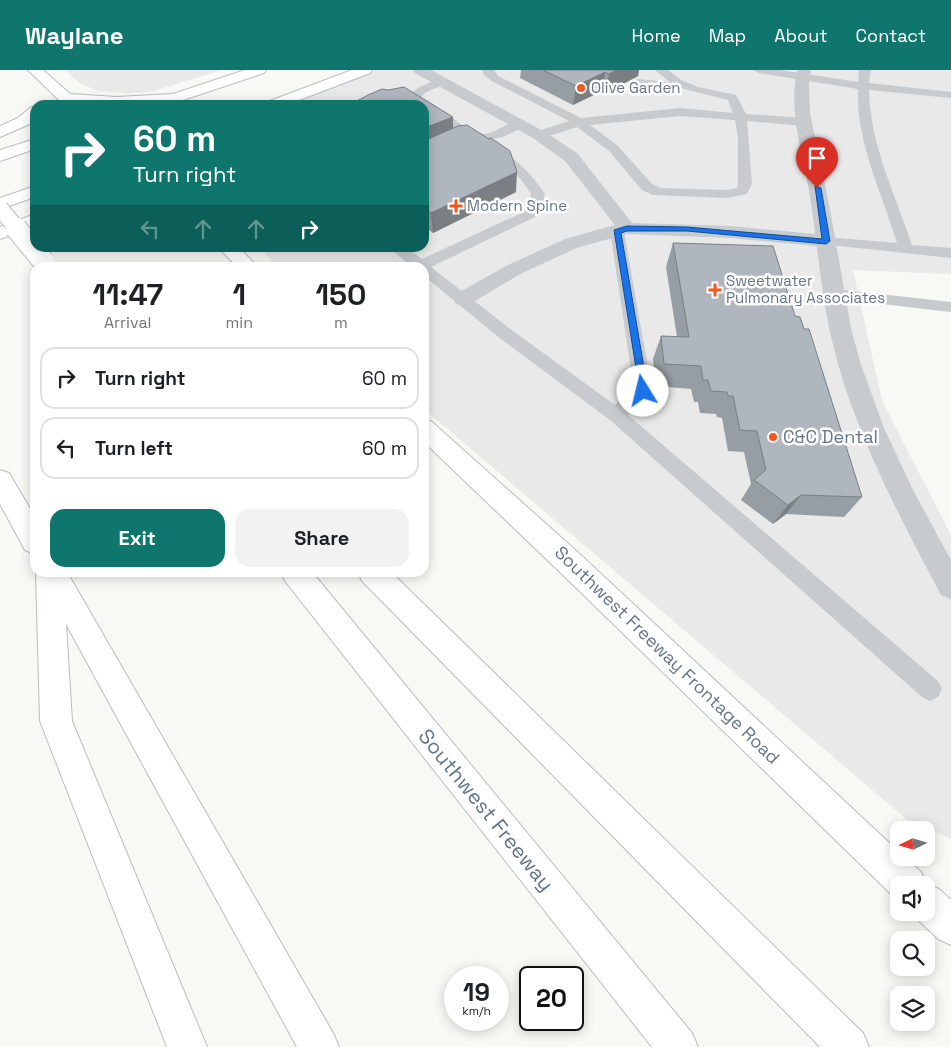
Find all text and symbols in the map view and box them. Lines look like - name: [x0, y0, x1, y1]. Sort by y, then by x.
- text: Waylane: [25, 20, 124, 51]
- text: Home: [632, 24, 681, 47]
- text: Map: [709, 24, 746, 47]
- text: About: [774, 24, 828, 47]
- text: Contact: [856, 24, 926, 47]
- place label: Olive Garden: [591, 78, 681, 97]
- marker: Olive Garden: [575, 82, 587, 94]
- text: 60 m: [133, 117, 216, 161]
- icon: right: [50, 120, 115, 185]
- pin: [796, 137, 838, 188]
- icon: arrive: [803, 144, 831, 172]
- text: Turn right: [133, 160, 236, 188]
- place label: Modern Spine: [467, 196, 567, 215]
- marker: Modern Spine: [449, 199, 463, 213]
- icon: left: [136, 215, 164, 243]
- icon: ahead: [189, 215, 217, 243]
- icon: ahead: [242, 215, 270, 243]
- icon: right: [295, 215, 323, 243]
- place label: Sweetwater Pulmonary Associates: [726, 271, 885, 307]
- text: 11:47: [93, 275, 163, 314]
- text: 1: [232, 275, 246, 314]
- text: 150: [316, 275, 367, 314]
- marker: Sweetwater Pulmonary Associates: [708, 283, 722, 297]
- text: Arrival: [104, 312, 152, 333]
- text: min: [226, 312, 253, 333]
- text: m: [334, 312, 348, 333]
- icon: right: [52, 364, 80, 392]
- position arrow: [616, 364, 668, 416]
- text: Turn right: [95, 366, 185, 391]
- text: 60 m: [362, 366, 407, 391]
- place label: C&C Dental: [783, 425, 878, 448]
- marker: C&C Dental: [767, 431, 779, 443]
- icon: left: [52, 434, 80, 462]
- text: Turn left: [95, 436, 173, 461]
- text: 60 m: [362, 436, 407, 461]
- button: Exit: [50, 509, 225, 567]
- button: Share: [235, 509, 409, 567]
- street label: Southwest Freeway Frontage Road: [550, 541, 785, 769]
- street label: Southwest Freeway: [413, 723, 560, 896]
- north arrow: [890, 821, 935, 866]
- map controls: [890, 821, 935, 1031]
- button: sound: [890, 876, 935, 921]
- button: search: [890, 931, 935, 976]
- speed limit sign: 20: [519, 966, 584, 1031]
- text: 19: [463, 976, 490, 1008]
- button: layers: [890, 986, 935, 1031]
- text: km/h: [462, 1003, 491, 1019]

